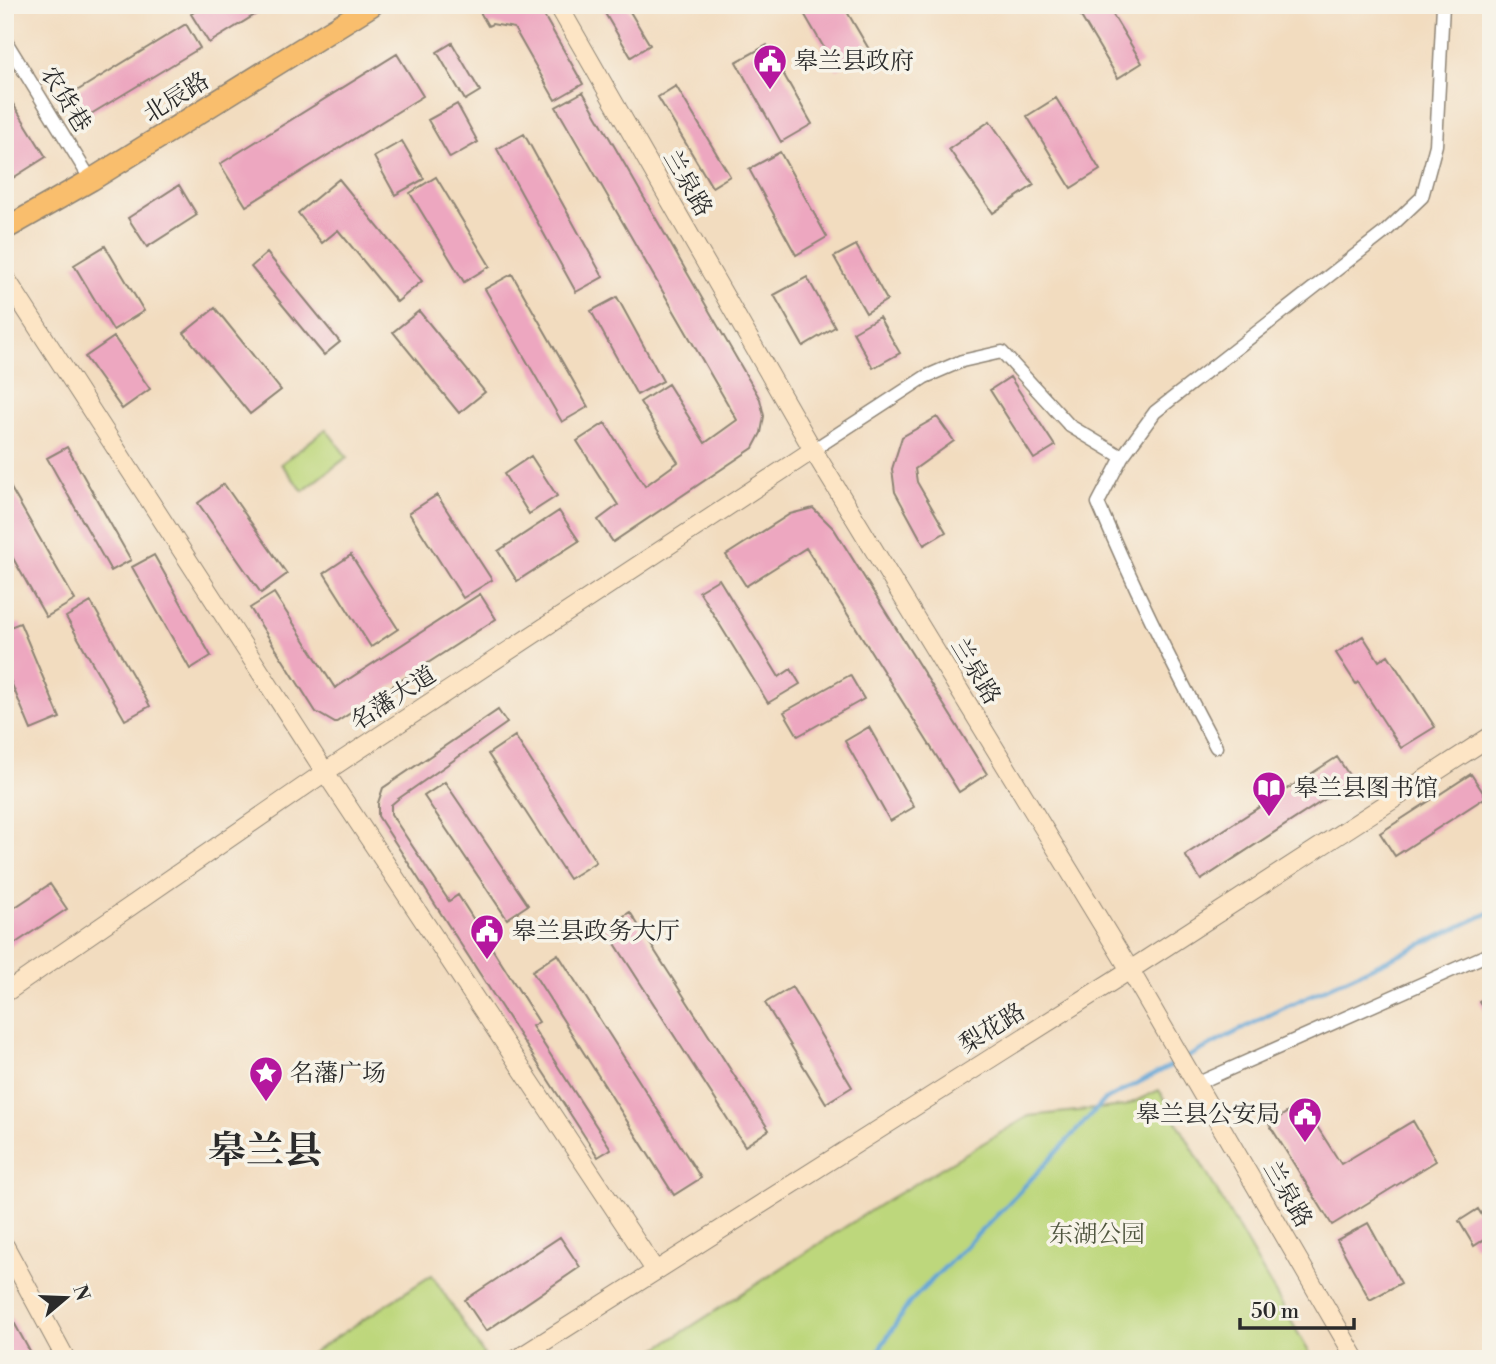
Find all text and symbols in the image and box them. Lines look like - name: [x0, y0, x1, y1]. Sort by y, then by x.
- public building icon: 皋兰县政府: [751, 42, 789, 91]
- place label: 皋兰县政府: [794, 47, 914, 77]
- street label: 农货巷: [33, 61, 97, 138]
- street label: 北辰路: [138, 66, 215, 130]
- street label: 兰泉路: [656, 145, 718, 222]
- street label: 兰泉路: [944, 633, 1007, 710]
- street label: 名藩大道: [345, 660, 442, 738]
- library icon: 皋兰县图书馆: [1250, 769, 1288, 818]
- place label: 皋兰县图书馆: [1294, 774, 1438, 804]
- public building icon: 皋兰县政务大厅: [468, 912, 506, 961]
- place label: 皋兰县政务大厅: [512, 917, 680, 947]
- street label: 梨花路: [954, 997, 1031, 1061]
- place icon: 名藩广场: [247, 1054, 285, 1103]
- place label: 名藩广场: [290, 1059, 386, 1089]
- public building icon: 皋兰县公安局: [1286, 1095, 1324, 1144]
- place label: 皋兰县公安局: [1136, 1100, 1280, 1130]
- district label: 皋兰县: [208, 1128, 322, 1175]
- street label: 兰泉路: [1256, 1156, 1318, 1233]
- park label: 东湖公园: [1049, 1220, 1145, 1250]
- north arrow: [32, 1262, 102, 1332]
- text: N: [67, 1282, 95, 1304]
- scale bar: [1240, 1287, 1354, 1331]
- text: 50 m: [1251, 1299, 1299, 1325]

